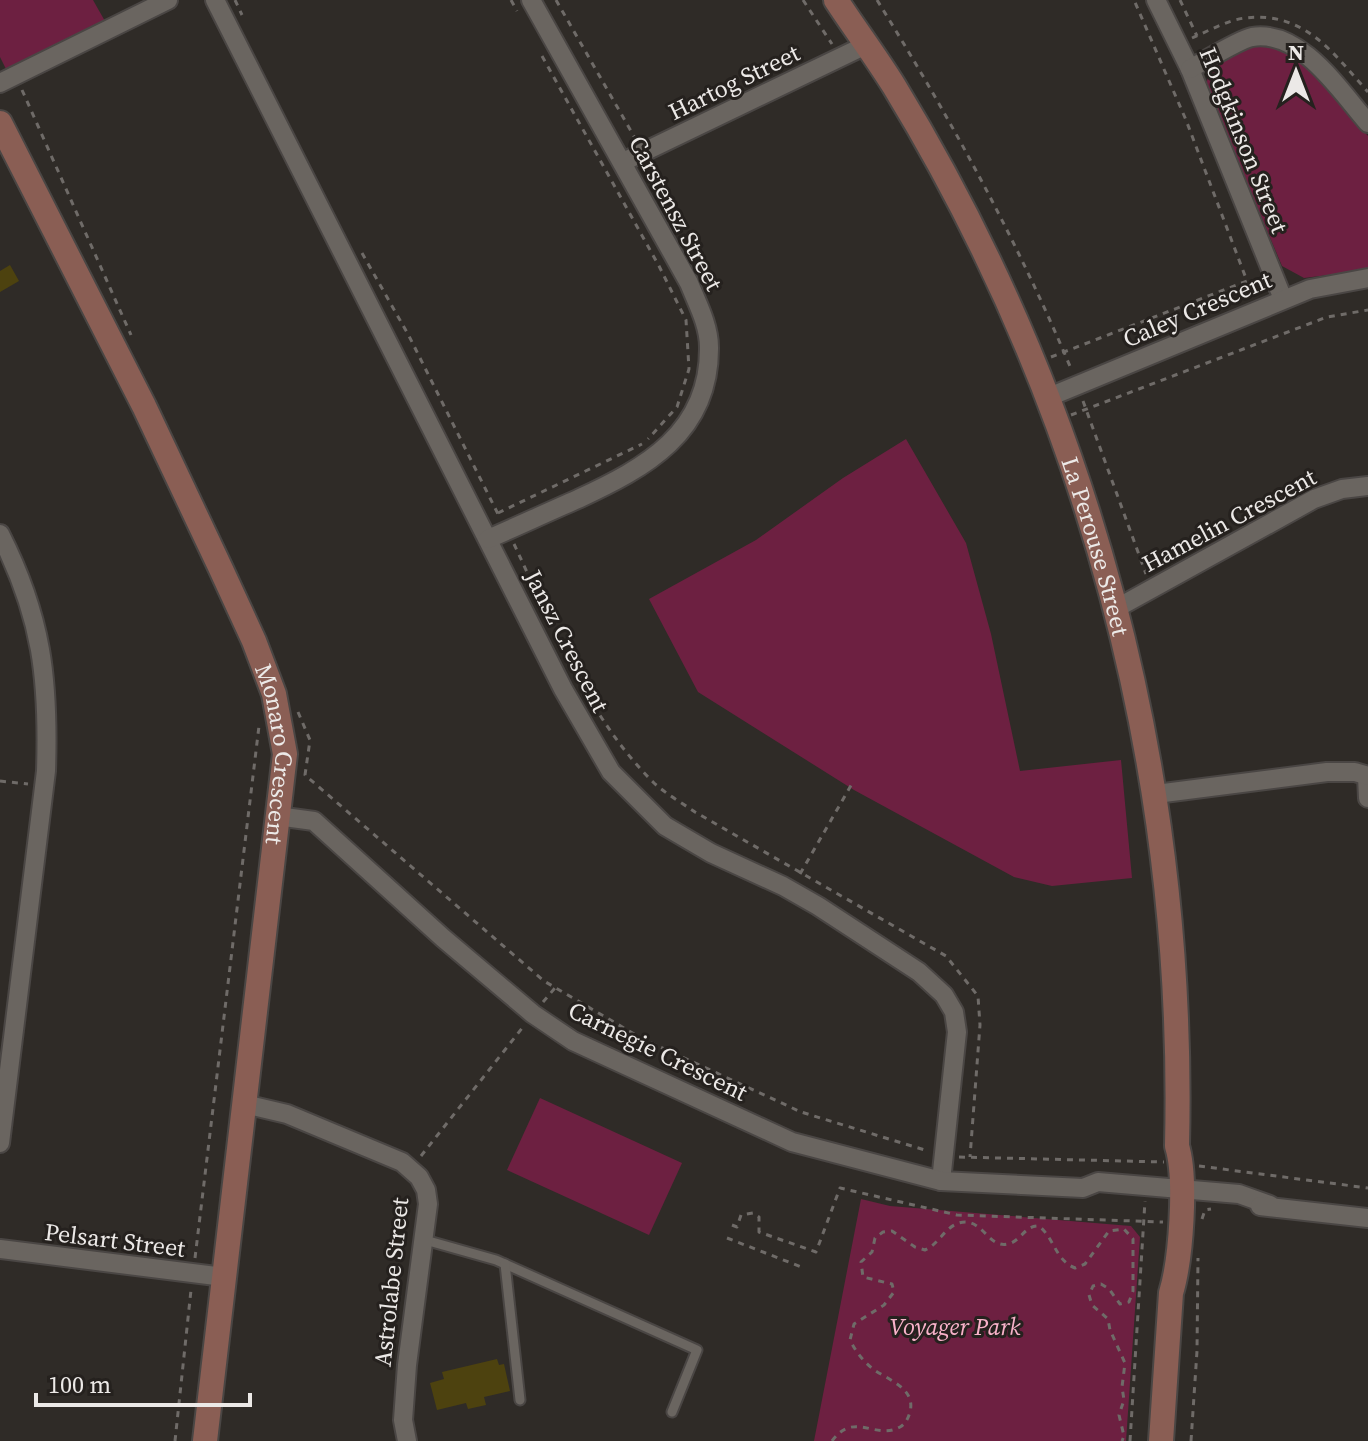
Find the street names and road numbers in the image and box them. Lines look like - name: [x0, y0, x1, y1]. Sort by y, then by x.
- street label: Hartog Street: [663, 36, 805, 128]
- street label: Hodgkinson Street: [1192, 42, 1296, 238]
- street label: Carstensz Street: [621, 130, 731, 296]
- street label: Caley Crescent: [1118, 263, 1276, 355]
- street label: La Perouse Street: [1054, 452, 1138, 639]
- street label: Hamelin Crescent: [1136, 460, 1322, 580]
- street label: Jansz Crescent: [516, 563, 617, 718]
- street label: Monaro Crescent: [247, 659, 302, 847]
- street label: Carnegie Crescent: [563, 993, 753, 1109]
- street label: Astrolabe Street: [366, 1196, 416, 1368]
- street label: Pelsart Street: [43, 1215, 187, 1265]

